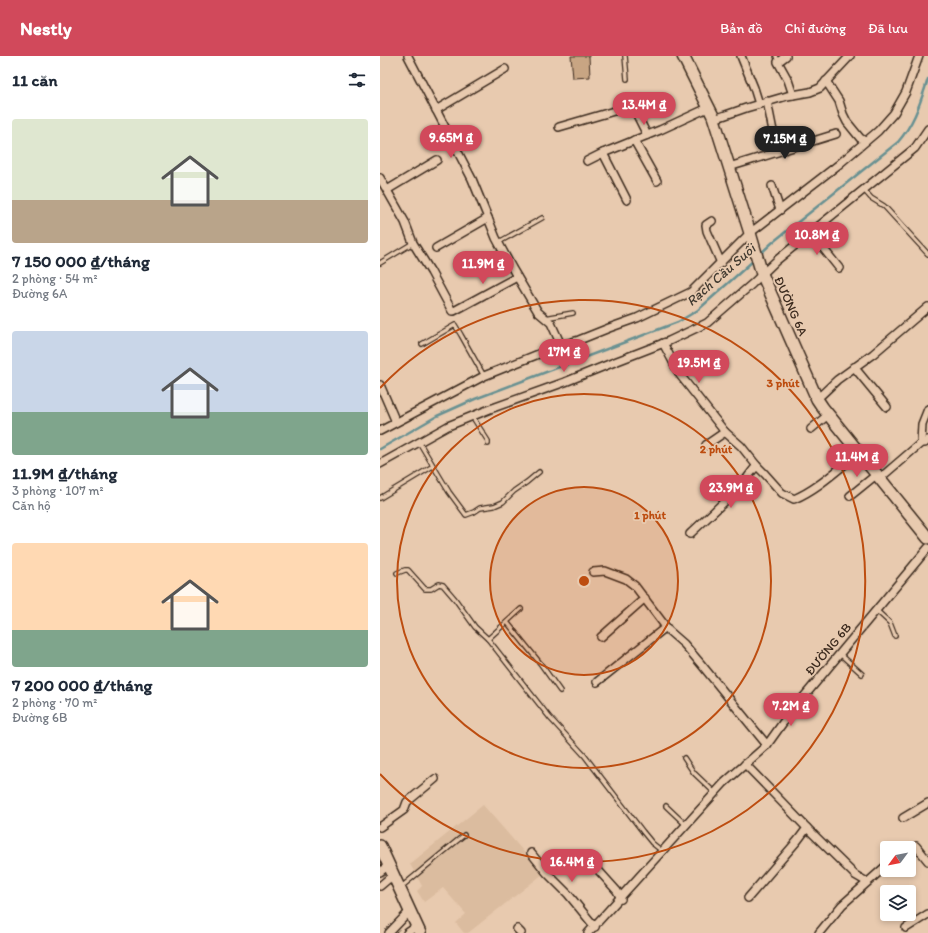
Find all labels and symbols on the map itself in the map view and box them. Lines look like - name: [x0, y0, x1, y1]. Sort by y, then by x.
- pin: 13.4M ₫: [607, 92, 681, 126]
- pin: 9.65M ₫: [414, 125, 488, 159]
- pin: 7.15M ₫: [748, 126, 822, 160]
- pin: 10.8M ₫: [780, 222, 854, 256]
- water label: Rạch Cầu Suối: [683, 239, 760, 310]
- pin: 11.9M ₫: [446, 251, 520, 285]
- street label: ĐƯỜNG 6A: [771, 274, 811, 339]
- pin: 17M ₫: [536, 339, 592, 373]
- pin: 19.5M ₫: [662, 350, 736, 384]
- text: 3 phút: [767, 376, 800, 391]
- text: 2 phút: [700, 442, 733, 457]
- pin: 11.4M ₫: [820, 444, 894, 478]
- pin: 23.9M ₫: [694, 475, 768, 509]
- text: 1 phút: [634, 508, 666, 523]
- centre of rings: [577, 574, 591, 588]
- street label: ĐƯỜNG 6B: [802, 619, 855, 678]
- pin: 7.2M ₫: [758, 693, 824, 727]
- north arrow: [880, 841, 916, 877]
- pin: 16.4M ₫: [535, 849, 609, 883]

